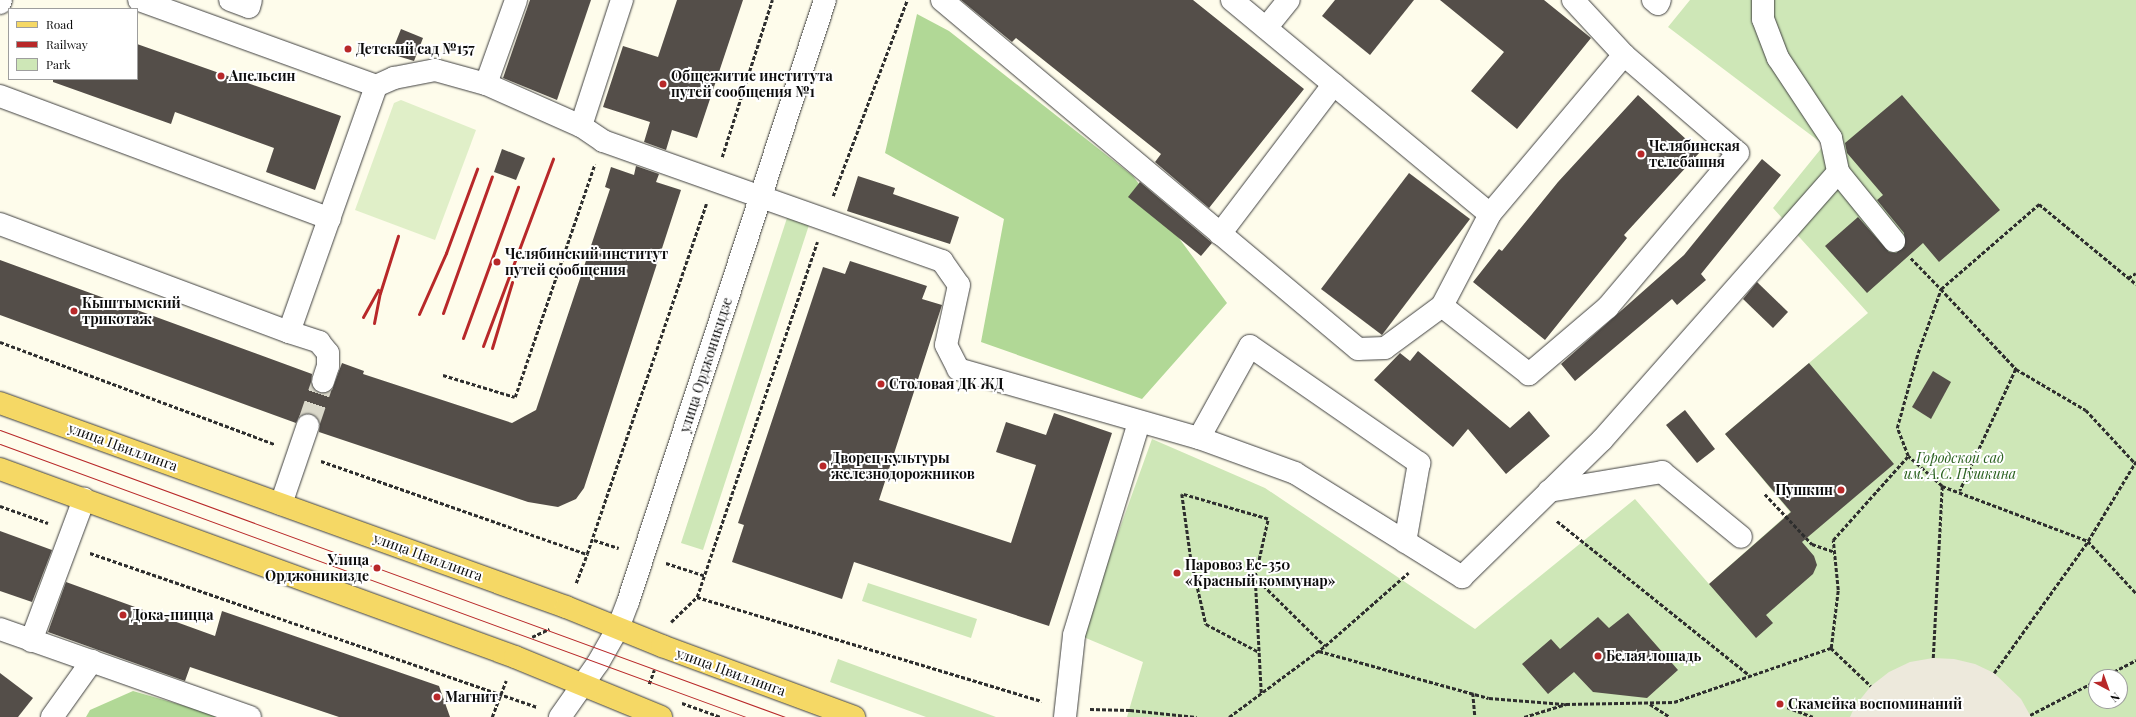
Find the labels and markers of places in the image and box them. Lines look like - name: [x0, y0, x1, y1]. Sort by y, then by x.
- place label: Детский сад №157: [356, 41, 475, 57]
- marker: Детский сад №157: [343, 44, 353, 54]
- place label: Апельсин: [229, 68, 295, 84]
- place label: Общежитие института путей сообщения №1: [671, 68, 833, 100]
- marker: Апельсин: [216, 71, 226, 81]
- marker: Общежитие института путей сообщения №1: [658, 79, 668, 89]
- place label: Челябинская телебашня: [1649, 138, 1740, 170]
- marker: Челябинская телебашня: [1636, 149, 1646, 159]
- place label: Челябинский институт путей сообщения: [505, 246, 668, 278]
- marker: Челябинский институт путей сообщения: [492, 257, 502, 267]
- place label: Кыштымский трикотаж: [82, 295, 181, 328]
- marker: Кыштымский трикотаж: [69, 306, 79, 316]
- place label: Столовая ДК ЖД: [889, 376, 1004, 392]
- marker: Столовая ДК ЖД: [876, 379, 886, 389]
- place label: Дворец культуры железнодорожников: [831, 450, 975, 482]
- marker: Дворец культуры железнодорожников: [818, 461, 828, 471]
- place label: Пушкин: [1775, 482, 1833, 498]
- marker: Пушкин: [1836, 485, 1846, 495]
- place label: Улица Орджоникизде: [265, 552, 369, 584]
- place label: Паровоз Ес-350 «Красный коммунар»: [1185, 557, 1336, 590]
- marker: Улица Орджоникизде: [372, 563, 382, 573]
- marker: Паровоз Ес-350 «Красный коммунар»: [1172, 568, 1182, 578]
- place label: Дока-пицца: [131, 607, 214, 623]
- marker: Дока-пицца: [118, 610, 128, 620]
- place label: Белая лошадь: [1606, 648, 1701, 664]
- marker: Белая лошадь: [1593, 651, 1603, 661]
- place label: Магнит: [445, 689, 498, 705]
- marker: Магнит: [432, 692, 442, 702]
- place label: Скамейка воспоминаний: [1788, 696, 1962, 712]
- marker: Скамейка воспоминаний: [1775, 699, 1785, 709]

